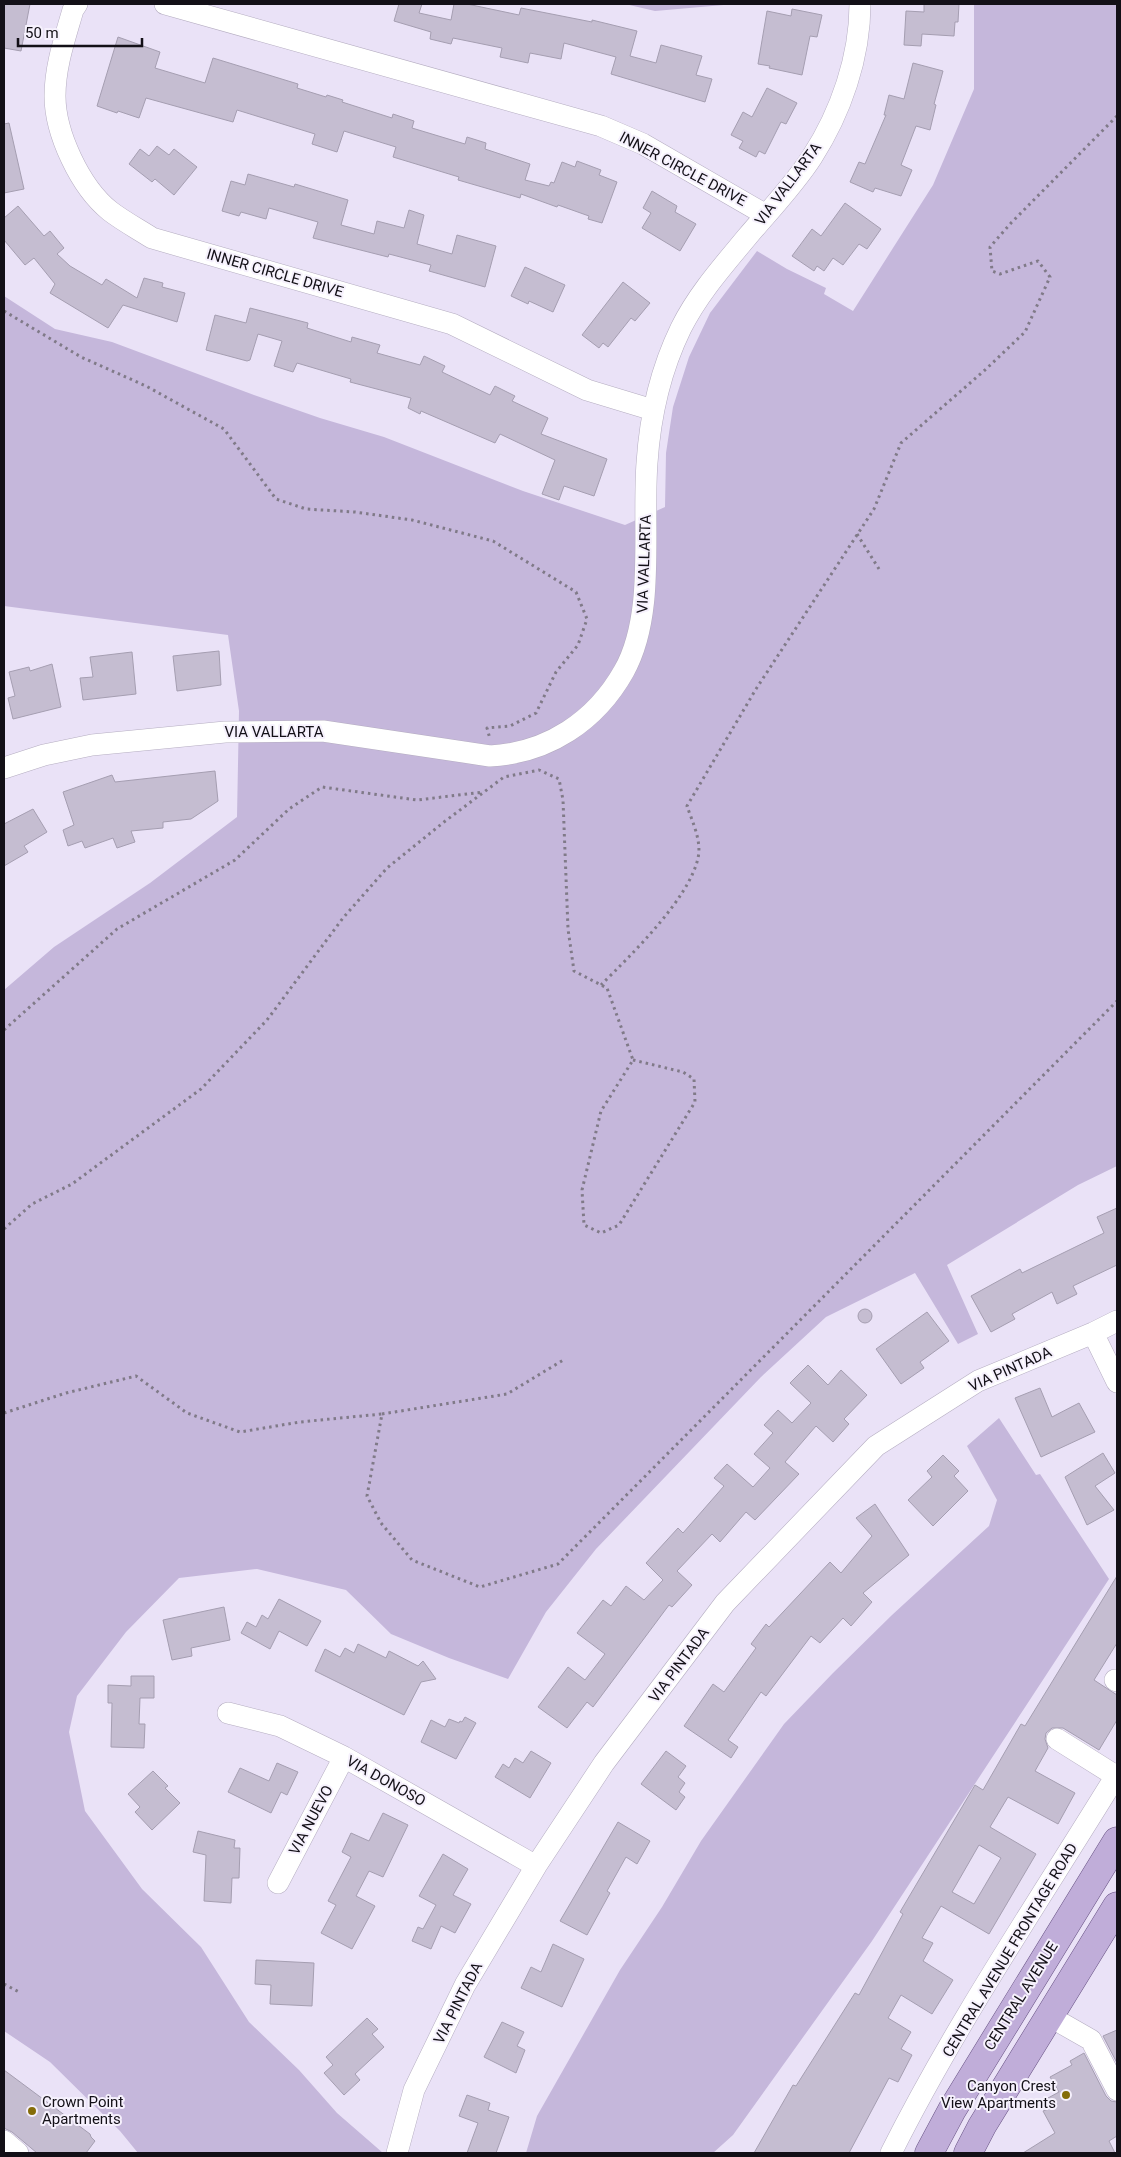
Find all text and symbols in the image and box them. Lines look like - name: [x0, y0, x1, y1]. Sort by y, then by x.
- scale bar: [18, 15, 141, 47]
- text: 50 m: [25, 24, 59, 42]
- street label: INNER CIRCLE DRIVE: [616, 128, 750, 210]
- street label: VIA VALLARTA: [751, 139, 825, 229]
- street label: INNER CIRCLE DRIVE: [205, 245, 346, 301]
- street label: VIA VALLARTA: [633, 514, 655, 614]
- street label: VIA VALLARTA: [225, 723, 324, 741]
- street label: VIA PINTADA: [966, 1343, 1054, 1395]
- street label: VIA PINTADA: [645, 1624, 713, 1706]
- street label: VIA DONOSO: [343, 1752, 429, 1810]
- street label: VIA NUEVO: [285, 1782, 337, 1858]
- street label: CENTRAL AVENUE FRONTAGE ROAD: [939, 1840, 1081, 2060]
- street label: CENTRAL AVENUE: [980, 1938, 1062, 2054]
- street label: VIA PINTADA: [430, 1959, 486, 2047]
- place label: Canyon Crest View Apartments: [941, 2077, 1056, 2112]
- marker: Canyon Crest View Apartments: [1060, 2089, 1072, 2101]
- place label: Crown Point Apartments: [42, 2093, 123, 2128]
- marker: Crown Point Apartments: [26, 2105, 38, 2117]

